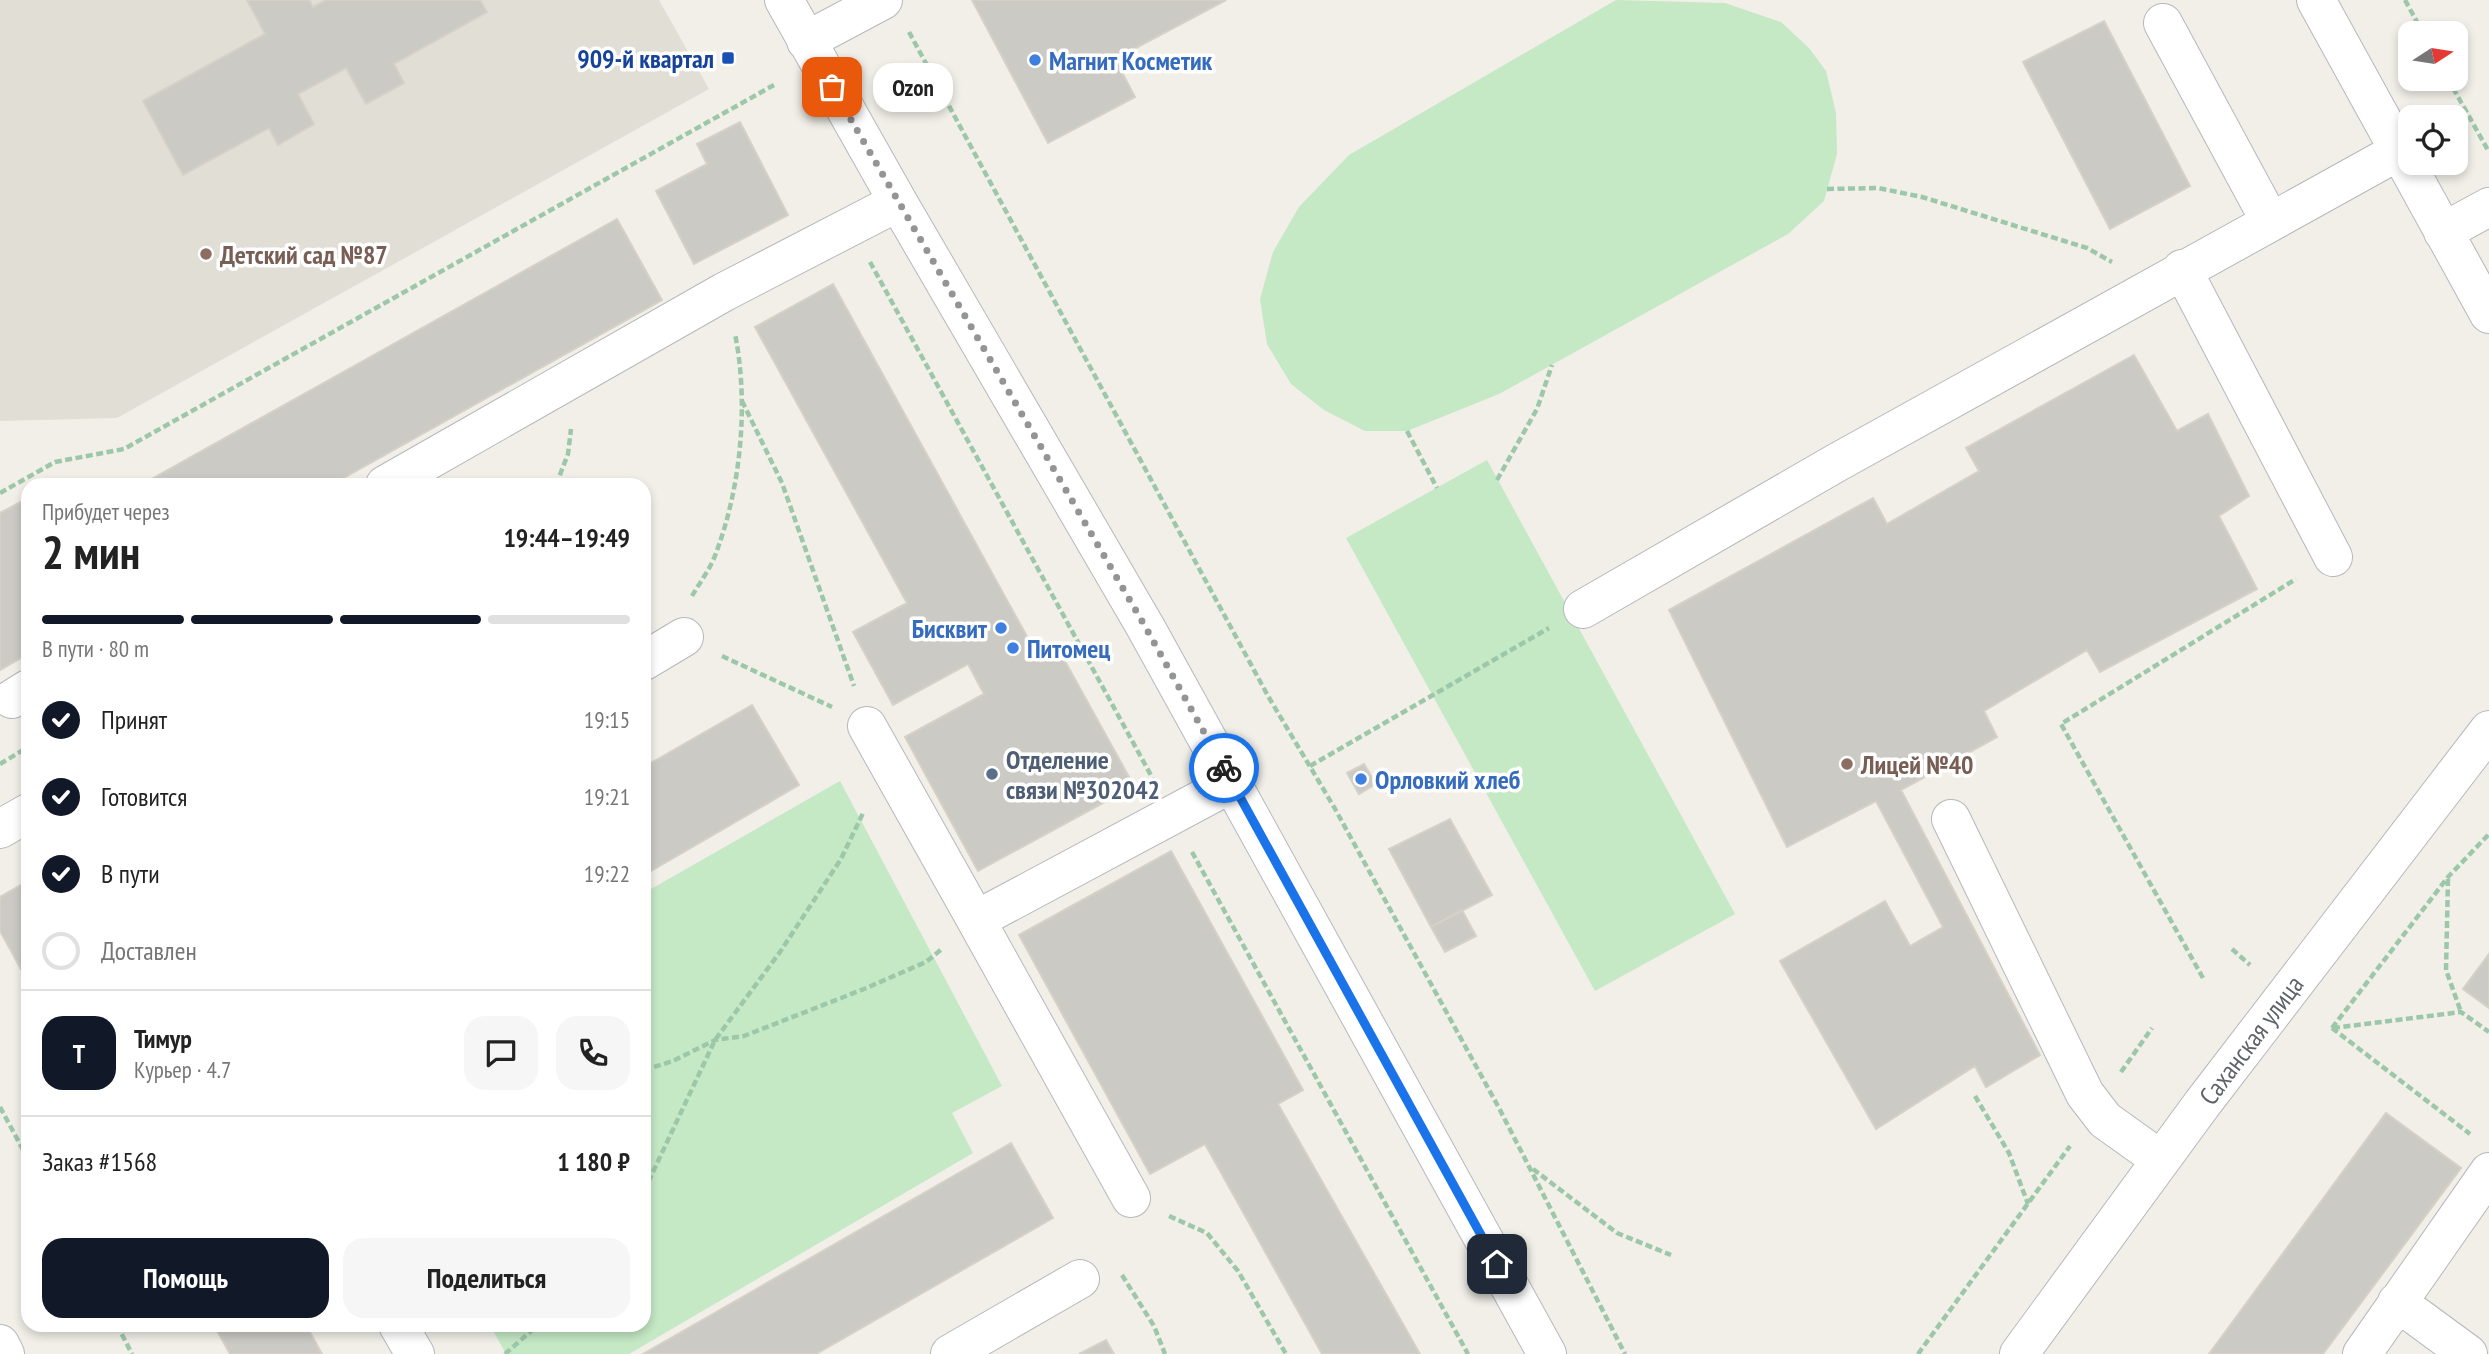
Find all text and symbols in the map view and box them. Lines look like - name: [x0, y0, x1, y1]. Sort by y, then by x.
- north arrow: [2398, 21, 2468, 91]
- map controls: [2398, 21, 2468, 175]
- place label: 909-й квартал: [577, 42, 714, 75]
- place label: Магнит Косметик: [1049, 44, 1213, 77]
- marker: 909-й квартал: [720, 50, 736, 66]
- marker: Магнит Косметик: [1027, 52, 1043, 68]
- pin: [802, 57, 862, 117]
- callout: Ozon: [874, 62, 954, 112]
- icon: bag: [813, 68, 851, 106]
- text: Ozon: [892, 73, 934, 102]
- button: locate: [2398, 105, 2468, 175]
- place label: Детский сад №87: [220, 238, 388, 271]
- marker: Детский сад №87: [198, 246, 214, 262]
- text: Прибудет через: [42, 497, 170, 526]
- text: 19:44–19:49: [503, 521, 630, 554]
- text: 2 мин: [42, 522, 140, 582]
- place label: Бисквит: [912, 612, 987, 645]
- marker: Бисквит: [993, 620, 1009, 636]
- place label: Питомец: [1027, 632, 1110, 665]
- text: В пути · 80 m: [42, 634, 149, 663]
- marker: Питомец: [1005, 640, 1021, 656]
- icon: check: [42, 701, 80, 739]
- text: Принят: [101, 703, 167, 736]
- text: 19:15: [584, 705, 630, 734]
- courier: [1189, 733, 1259, 803]
- place label: Отделение связи №302042: [1006, 743, 1160, 806]
- place label: Лицей №40: [1860, 748, 1974, 781]
- icon: bike: [1205, 749, 1243, 787]
- marker: Лицей №40: [1839, 756, 1855, 772]
- place label: Орловкий хлеб: [1375, 763, 1520, 796]
- marker: Отделение связи №302042: [984, 766, 1000, 782]
- marker: Орловкий хлеб: [1353, 771, 1369, 787]
- icon: check: [42, 778, 80, 816]
- text: Готовится: [101, 780, 187, 813]
- text: 19:21: [584, 782, 630, 811]
- icon: check: [42, 855, 80, 893]
- text: В пути: [101, 857, 160, 890]
- text: 19:22: [584, 859, 630, 888]
- text: Доставлен: [101, 934, 197, 967]
- street label: Саханская улица: [2192, 969, 2310, 1111]
- button: chat: [464, 1016, 538, 1090]
- button: phone: [556, 1016, 630, 1090]
- text: Тимур: [134, 1022, 192, 1055]
- text: Т: [73, 1037, 85, 1070]
- text: Курьер · 4.7: [134, 1055, 231, 1084]
- text: Заказ #1568: [42, 1145, 157, 1178]
- text: 1 180 ₽: [557, 1145, 630, 1178]
- pin: [1467, 1234, 1527, 1294]
- button: Помощь: [42, 1238, 329, 1318]
- button: Поделиться: [343, 1238, 630, 1318]
- icon: home: [1478, 1245, 1516, 1283]

